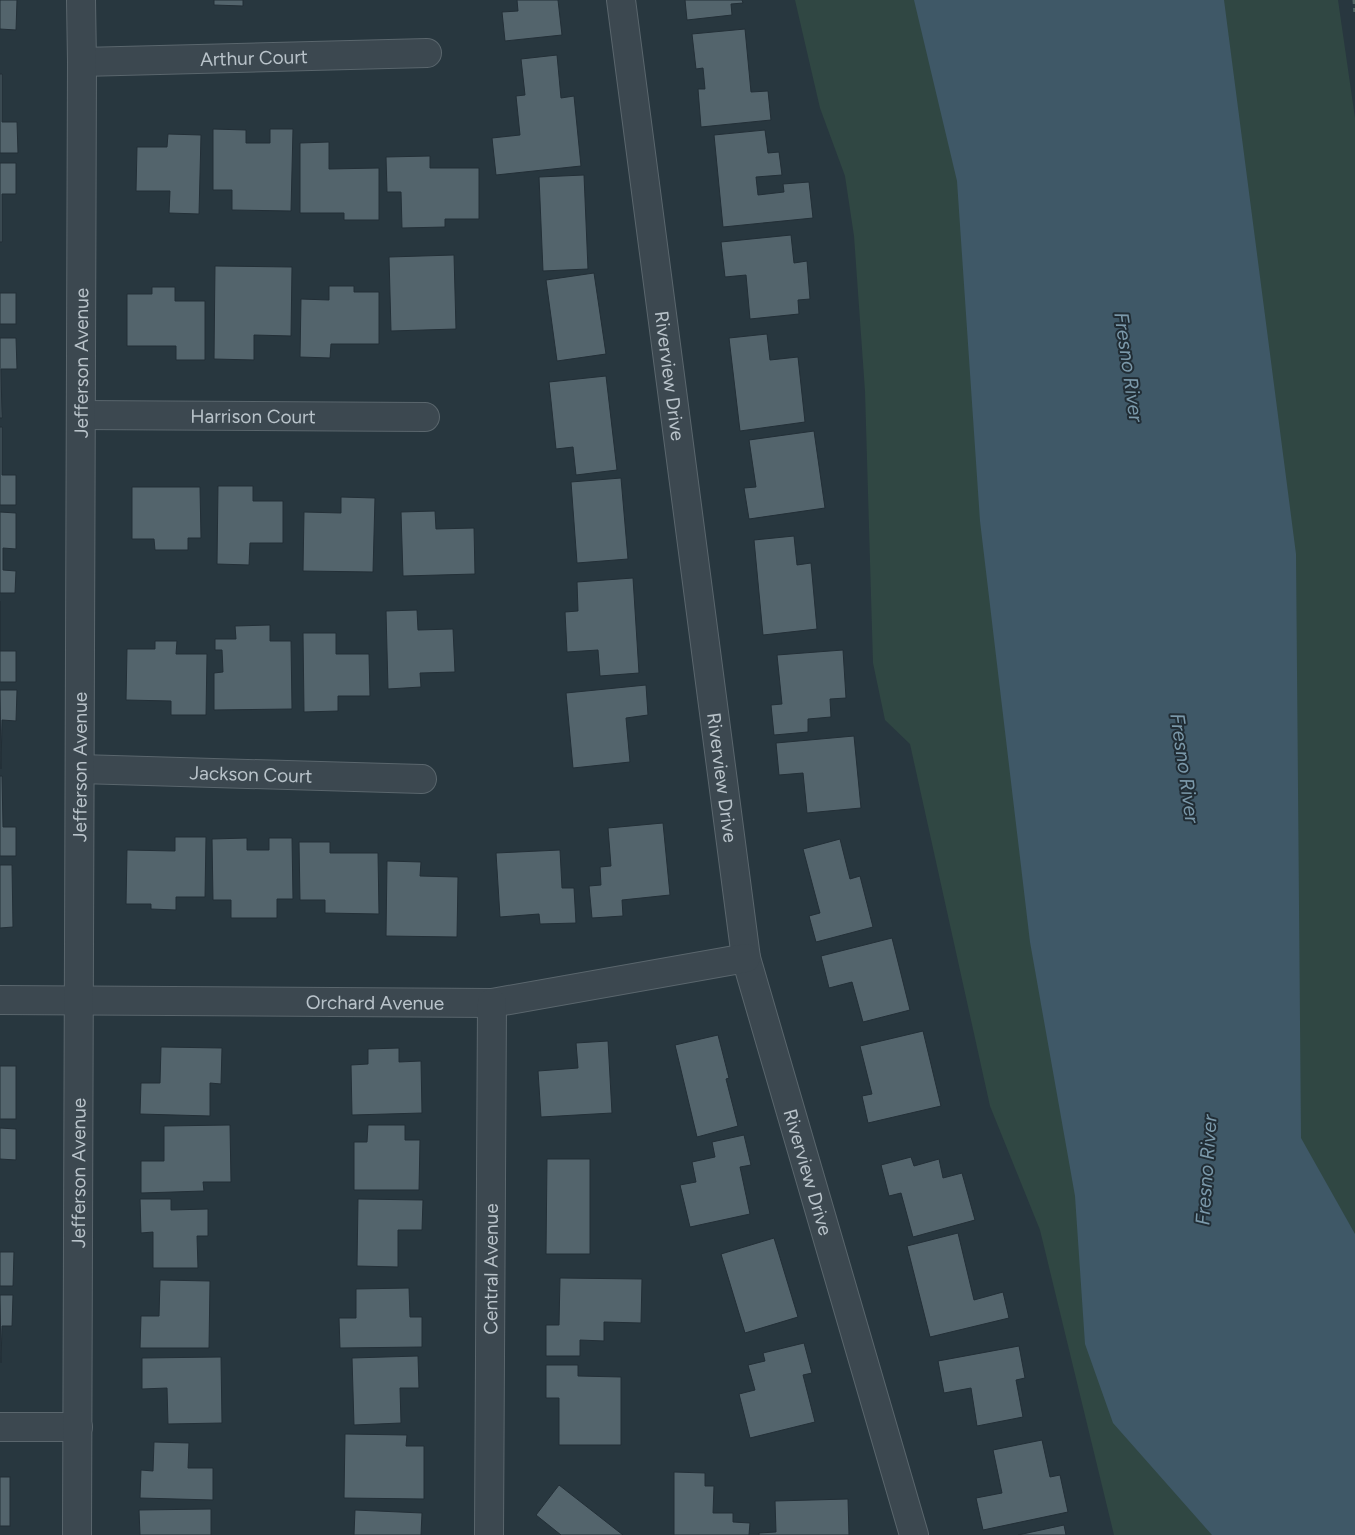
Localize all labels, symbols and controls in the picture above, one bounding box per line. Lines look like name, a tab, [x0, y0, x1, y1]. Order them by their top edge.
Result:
street label: Arthur Court	[200, 45, 308, 70]
street label: Jefferson Avenue	[69, 288, 93, 438]
street label: Riverview Drive	[650, 309, 690, 442]
water label: Fresno River	[1109, 311, 1149, 425]
street label: Harrison Court	[190, 404, 316, 428]
street label: Jefferson Avenue	[68, 692, 91, 842]
street label: Riverview Drive	[703, 711, 742, 844]
water label: Fresno River	[1165, 712, 1205, 826]
street label: Jackson Court	[189, 761, 313, 787]
street label: Orchard Avenue	[306, 990, 444, 1014]
street label: Jefferson Avenue	[66, 1098, 90, 1248]
street label: Riverview Drive	[779, 1106, 838, 1238]
water label: Fresno River	[1190, 1113, 1222, 1226]
street label: Central Avenue	[479, 1203, 502, 1335]

